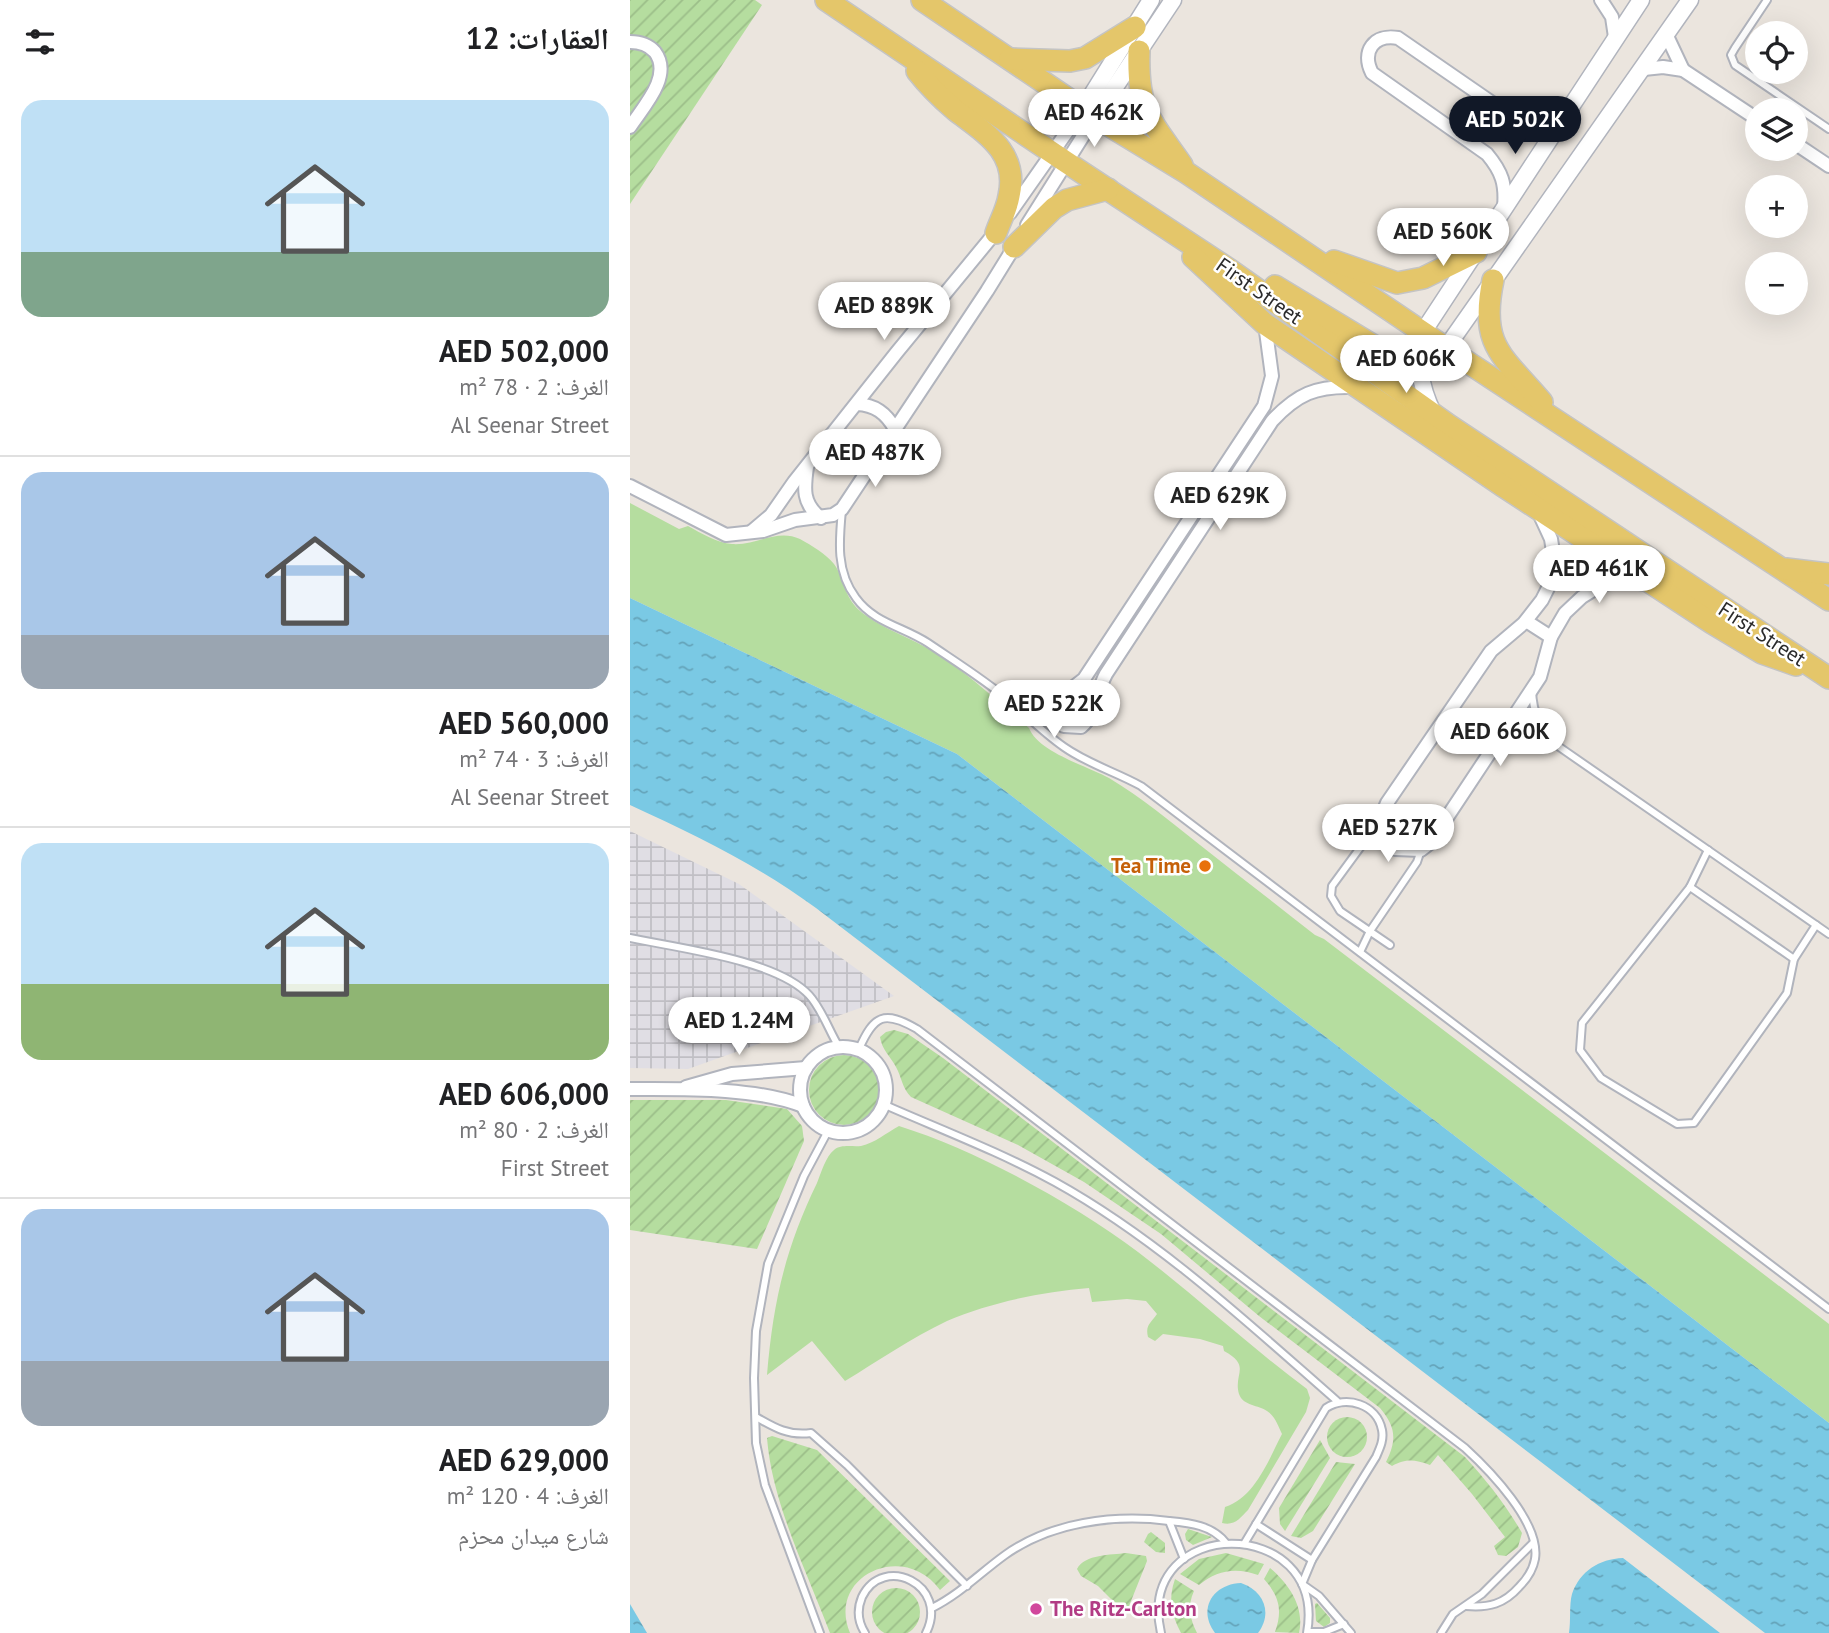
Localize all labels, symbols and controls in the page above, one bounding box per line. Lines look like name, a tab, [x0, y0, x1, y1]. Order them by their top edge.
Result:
text: العقارات: 12	[466, 18, 609, 57]
map controls	[1745, 21, 1808, 315]
button: locate	[1745, 21, 1808, 84]
icon: filters	[21, 23, 59, 61]
pin: AED 462K	[1022, 90, 1166, 149]
pin: AED 502K	[1443, 96, 1587, 156]
text: AED 462K	[1044, 97, 1144, 126]
button: layers	[1745, 98, 1808, 161]
text: AED 502K	[1465, 104, 1565, 133]
icon: home	[252, 146, 378, 272]
button: +	[1745, 175, 1808, 238]
pin: AED 560K	[1371, 208, 1515, 268]
text: AED 560K	[1393, 216, 1493, 245]
street label: First Street	[1211, 251, 1308, 330]
button: −	[1745, 252, 1808, 315]
pin: AED 889K	[812, 282, 956, 342]
text: AED 889K	[834, 290, 934, 319]
text: AED 502,000	[439, 331, 609, 370]
pin: AED 606K	[1334, 336, 1478, 395]
text: AED 606K	[1356, 343, 1456, 372]
text: الغرف: 2 · 78 m²	[459, 372, 609, 401]
text: Al Seenar Street	[451, 410, 609, 439]
pin: AED 487K	[803, 430, 947, 489]
text: AED 487K	[825, 437, 925, 466]
pin: AED 629K	[1148, 472, 1292, 532]
text: AED 629K	[1170, 480, 1270, 509]
icon: home	[252, 518, 378, 644]
pin: AED 461K	[1527, 546, 1671, 605]
text: AED 461K	[1549, 553, 1649, 582]
street label: First Street	[1713, 595, 1811, 672]
pin: AED 522K	[982, 680, 1126, 740]
text: AED 522K	[1004, 688, 1104, 717]
text: AED 560,000	[439, 703, 609, 742]
pin: AED 660K	[1428, 708, 1572, 768]
text: AED 660K	[1450, 716, 1550, 745]
text: الغرف: 3 · 74 m²	[459, 744, 609, 773]
text: Al Seenar Street	[451, 782, 609, 811]
pin: AED 527K	[1316, 804, 1460, 864]
text: AED 527K	[1338, 812, 1438, 841]
place label: Tea Time	[1111, 852, 1191, 879]
marker: Tea Time	[1197, 858, 1213, 874]
icon: home	[252, 889, 378, 1015]
pin: AED 1.24M	[659, 998, 819, 1057]
text: AED 1.24M	[684, 1005, 794, 1034]
text: AED 606,000	[439, 1074, 609, 1113]
text: الغرف: 2 · 80 m²	[459, 1115, 609, 1144]
text: First Street	[501, 1153, 609, 1182]
icon: home	[252, 1254, 378, 1380]
text: AED 629,000	[439, 1440, 609, 1479]
text: الغرف: 4 · 120 m²	[447, 1481, 609, 1510]
text: شارع ميدان محزم	[458, 1521, 609, 1550]
place label: The Ritz-Carlton	[1050, 1595, 1197, 1622]
marker: The Ritz-Carlton	[1028, 1601, 1044, 1617]

